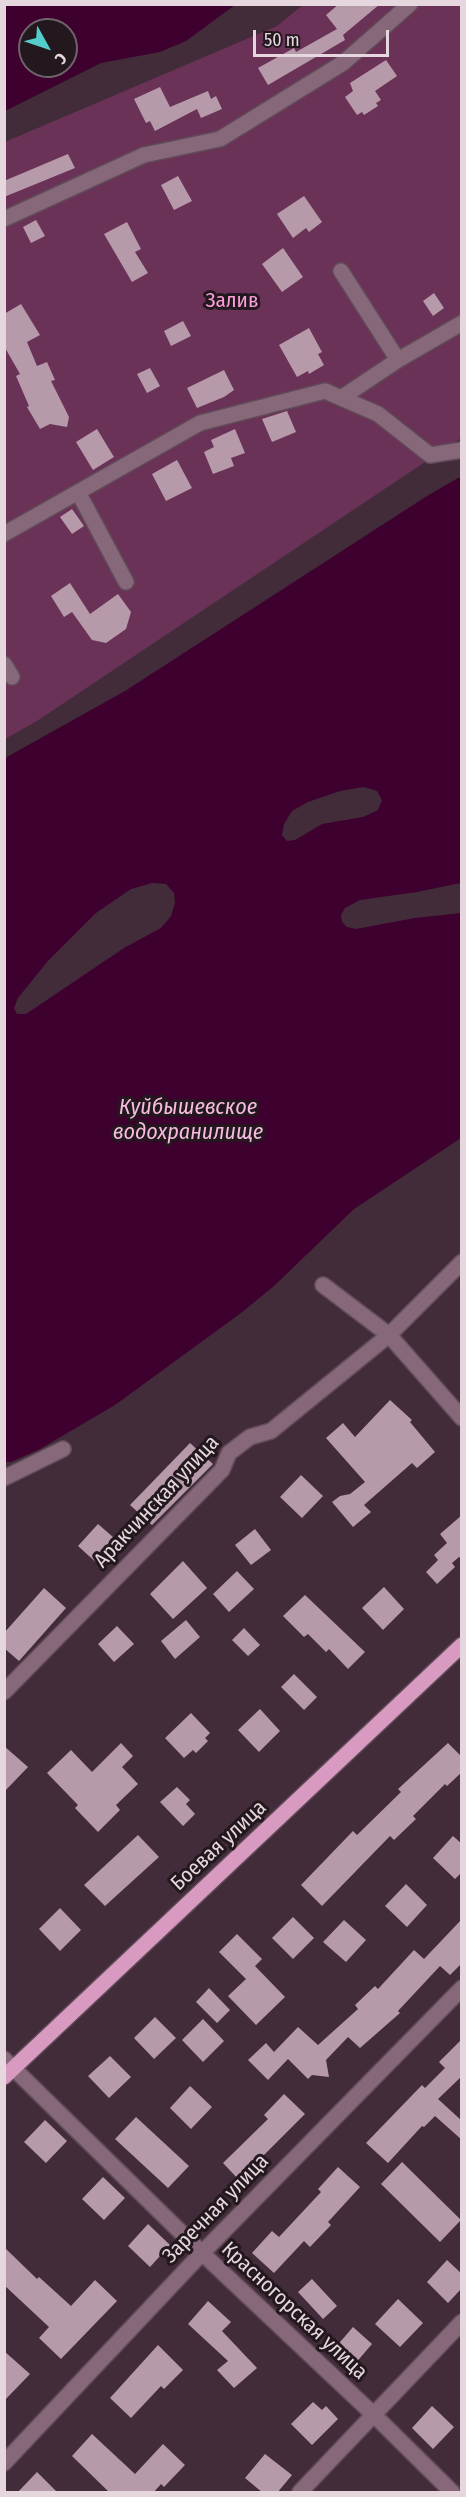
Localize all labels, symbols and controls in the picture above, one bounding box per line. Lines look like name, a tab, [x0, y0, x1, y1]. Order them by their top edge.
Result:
north arrow	[18, 18, 78, 78]
scale bar	[256, 18, 392, 56]
text: 50 m	[264, 29, 300, 51]
text: С	[51, 49, 71, 68]
park label: Залив	[206, 288, 258, 314]
water label: Куйбышевское водохранилище	[113, 1095, 263, 1146]
street label: Аракчинская улица	[89, 1431, 225, 1573]
street label: Боевая улица	[166, 1796, 272, 1896]
street label: Заречная улица	[158, 2149, 274, 2269]
street label: Красногорская улица	[216, 2237, 372, 2385]

